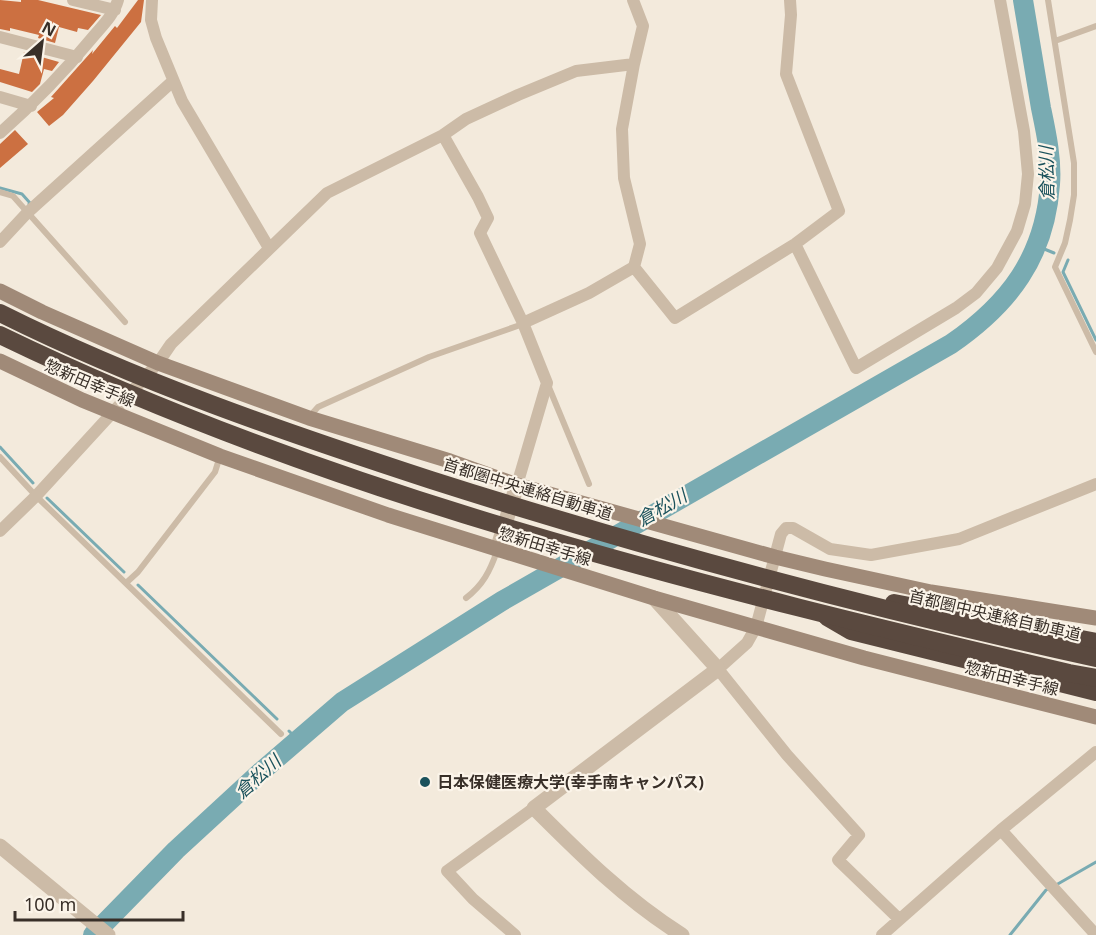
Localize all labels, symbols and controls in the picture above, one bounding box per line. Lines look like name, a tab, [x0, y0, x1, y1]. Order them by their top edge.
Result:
north arrow	[12, 12, 72, 72]
text: N	[38, 16, 60, 42]
water label: 倉松川	[1033, 144, 1058, 200]
street label: 惣新田幸手線	[42, 354, 138, 412]
street label: 首都圏中央連絡自動車道	[441, 453, 615, 525]
water label: 倉松川	[632, 482, 693, 531]
street label: 惣新田幸手線	[496, 521, 594, 571]
street label: 首都圏中央連絡自動車道	[907, 584, 1083, 646]
street label: 惣新田幸手線	[963, 656, 1061, 700]
water label: 倉松川	[229, 748, 287, 803]
place label: 日本保健医療大学(幸手南キャンパス)	[437, 771, 704, 793]
marker: 日本保健医療大学(幸手南キャンパス)	[418, 775, 432, 789]
scale bar	[15, 884, 183, 922]
text: 100 m	[24, 892, 76, 916]

